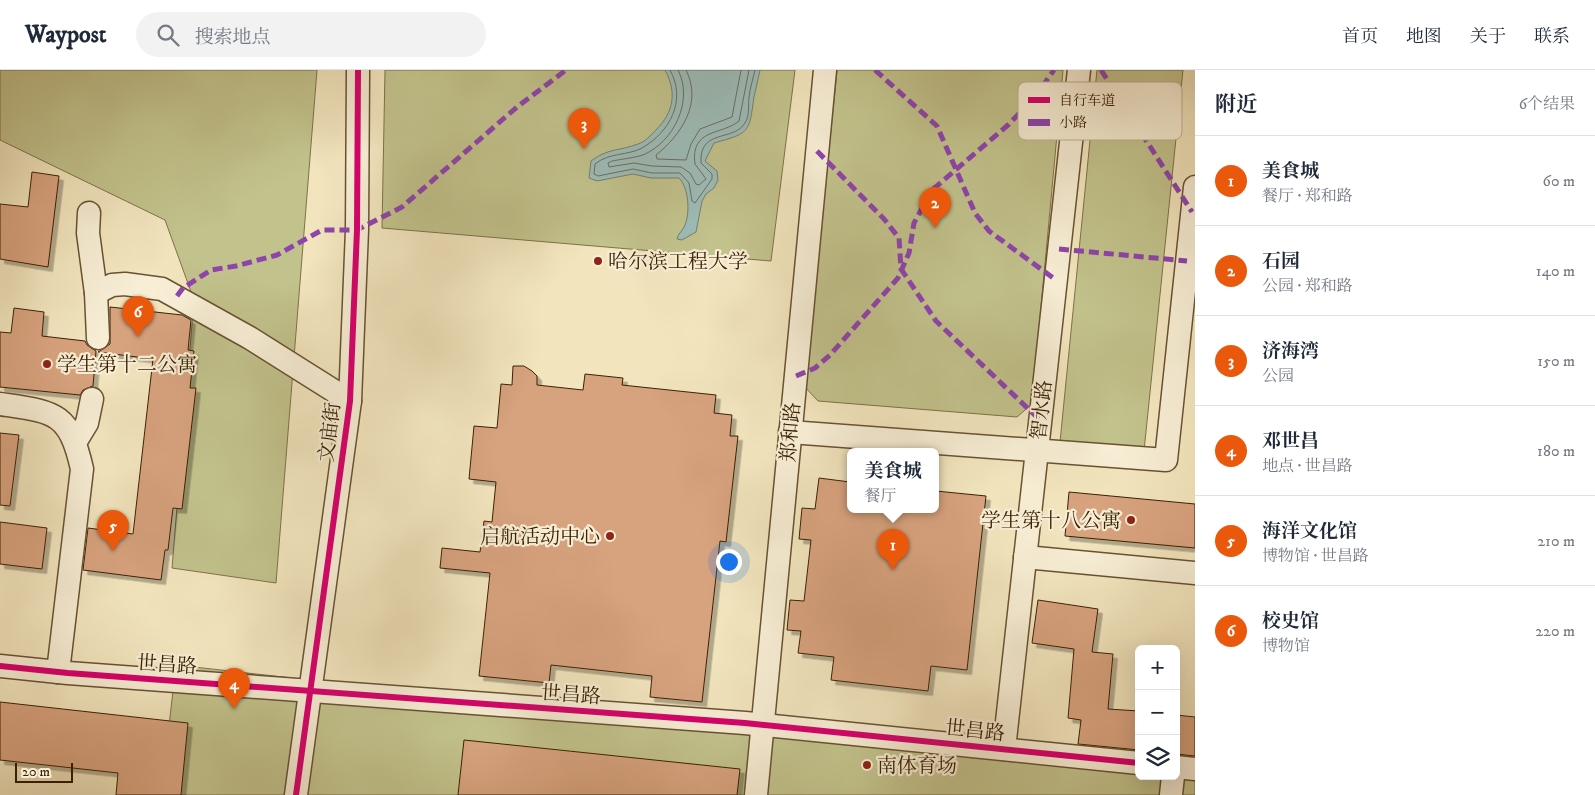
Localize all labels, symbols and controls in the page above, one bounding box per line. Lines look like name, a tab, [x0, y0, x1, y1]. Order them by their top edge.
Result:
search box	[136, 12, 486, 57]
text: Waypost	[25, 20, 106, 50]
icon: search	[154, 21, 182, 49]
text: 搜索地点	[194, 26, 270, 49]
text: 首页	[1342, 26, 1378, 48]
text: 地图	[1406, 26, 1442, 48]
text: 关于	[1470, 26, 1506, 48]
text: 联系	[1534, 26, 1570, 48]
legend	[1018, 82, 1182, 140]
text: 自行车道	[1059, 92, 1115, 110]
text: 附近	[1215, 92, 1257, 118]
text: 6个结果	[1519, 94, 1575, 114]
pin: 3	[568, 108, 600, 149]
text: 小路	[1059, 114, 1087, 132]
text: 美食城	[1262, 160, 1319, 183]
text: 1	[1228, 171, 1234, 191]
text: 60 m	[1543, 171, 1575, 191]
text: 餐厅 · 郑和路	[1262, 186, 1353, 206]
pin: 2	[919, 187, 951, 228]
place label: 哈尔滨工程大学	[608, 250, 748, 275]
text: 石园	[1262, 250, 1300, 273]
marker: 哈尔滨工程大学	[592, 255, 604, 267]
text: 2	[1227, 261, 1235, 281]
text: 140 m	[1536, 261, 1575, 281]
text: 公园 · 郑和路	[1262, 276, 1353, 296]
pin: 6	[122, 296, 154, 337]
text: 济海湾	[1262, 340, 1319, 363]
text: 3	[1228, 351, 1234, 371]
text: 150 m	[1537, 351, 1575, 371]
place label: 学生第十二公寓	[57, 353, 197, 378]
marker: 学生第十二公寓	[41, 358, 53, 370]
text: 公园	[1262, 366, 1294, 386]
street label: 智水路	[1027, 379, 1058, 441]
street label: 文庙街	[314, 401, 347, 463]
street label: 郑和路	[776, 401, 807, 463]
text: 邓世昌	[1262, 430, 1319, 453]
text: 4	[1226, 441, 1236, 461]
text: 180 m	[1537, 441, 1575, 461]
popup	[847, 448, 939, 513]
text: 地点 · 世昌路	[1262, 456, 1353, 476]
text: 美食城	[864, 460, 922, 483]
text: 餐厅	[864, 486, 897, 506]
place label: 学生第十八公寓	[981, 509, 1121, 534]
pin: 5	[97, 510, 129, 551]
marker: 学生第十八公寓	[1125, 514, 1137, 526]
text: 海洋文化馆	[1262, 520, 1357, 543]
place label: 启航活动中心	[480, 525, 600, 550]
pin: 1	[877, 529, 909, 570]
marker: 启航活动中心	[604, 530, 616, 542]
text: 5	[1227, 531, 1235, 551]
text: 210 m	[1537, 531, 1575, 551]
text: 博物馆 · 世昌路	[1262, 546, 1369, 566]
your location	[716, 549, 742, 575]
text: 校史馆	[1262, 610, 1319, 633]
text: 6	[1227, 621, 1235, 641]
text: 220 m	[1535, 621, 1575, 641]
text: 博物馆	[1262, 636, 1310, 656]
map controls	[1135, 645, 1180, 780]
button: +	[1135, 645, 1180, 690]
street label: 世昌路	[136, 651, 198, 680]
pin: 4	[218, 668, 250, 709]
street label: 世昌路	[540, 681, 602, 710]
button: −	[1135, 690, 1180, 735]
street label: 世昌路	[944, 716, 1006, 747]
button: layers	[1135, 735, 1180, 780]
place label: 南体育场	[877, 754, 957, 779]
marker: 南体育场	[861, 759, 873, 771]
scale bar	[15, 760, 72, 783]
text: 20 m	[22, 763, 50, 781]

